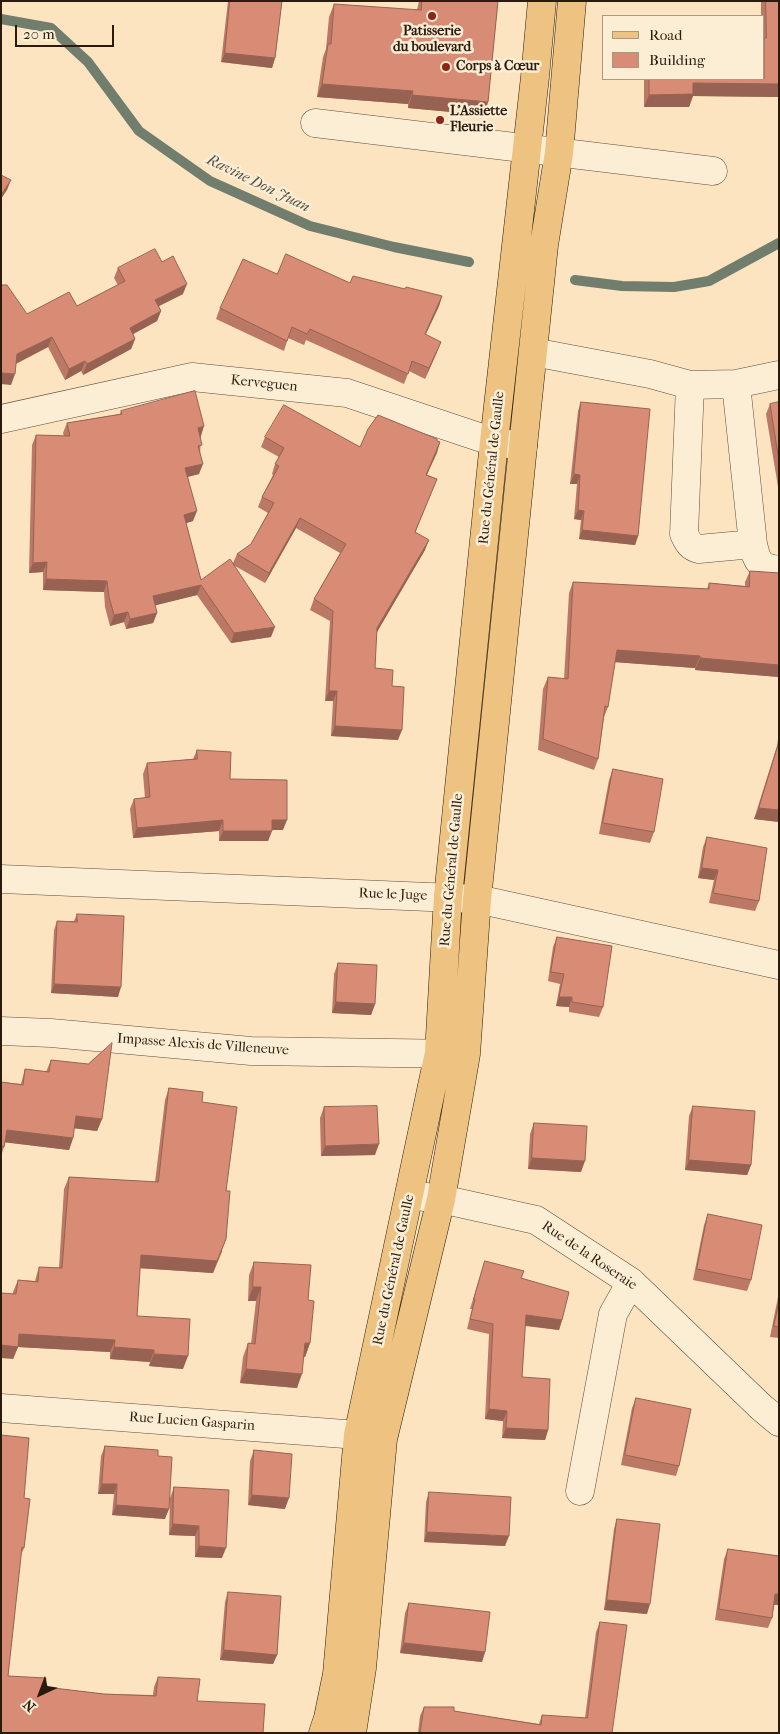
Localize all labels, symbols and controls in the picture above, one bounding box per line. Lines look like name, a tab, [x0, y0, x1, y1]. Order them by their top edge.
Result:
marker: Patisserie du boulevard	[426, 10, 438, 22]
scale bar	[18, 15, 116, 47]
legend	[602, 15, 765, 80]
place label: Patisserie du boulevard	[393, 24, 471, 56]
text: 20 m	[23, 25, 55, 43]
text: Road	[649, 26, 682, 44]
text: Building	[649, 51, 705, 69]
place label: Corps à Cœur	[456, 59, 539, 75]
marker: Corps à Cœur	[440, 61, 452, 73]
place label: L'Assiette Fleurie	[450, 104, 507, 136]
marker: L'Assiette Fleurie	[434, 114, 446, 126]
water label: Ravine Don Juan	[204, 151, 312, 217]
street label: Kerveguen	[230, 372, 298, 396]
street label: Rue du Général de Gaulle	[476, 391, 508, 545]
street label: Rue du Général de Gaulle	[437, 793, 467, 947]
street label: Rue le Juge	[358, 885, 428, 905]
street label: Impasse Alexis de Villeneuve	[116, 1031, 290, 1059]
street label: Rue du Général de Gaulle	[370, 1193, 418, 1347]
street label: Rue de la Roseraie	[538, 1218, 640, 1294]
street label: Rue Lucien Gasparin	[129, 1409, 255, 1435]
north arrow	[15, 1669, 65, 1719]
text: N	[20, 1695, 39, 1715]

